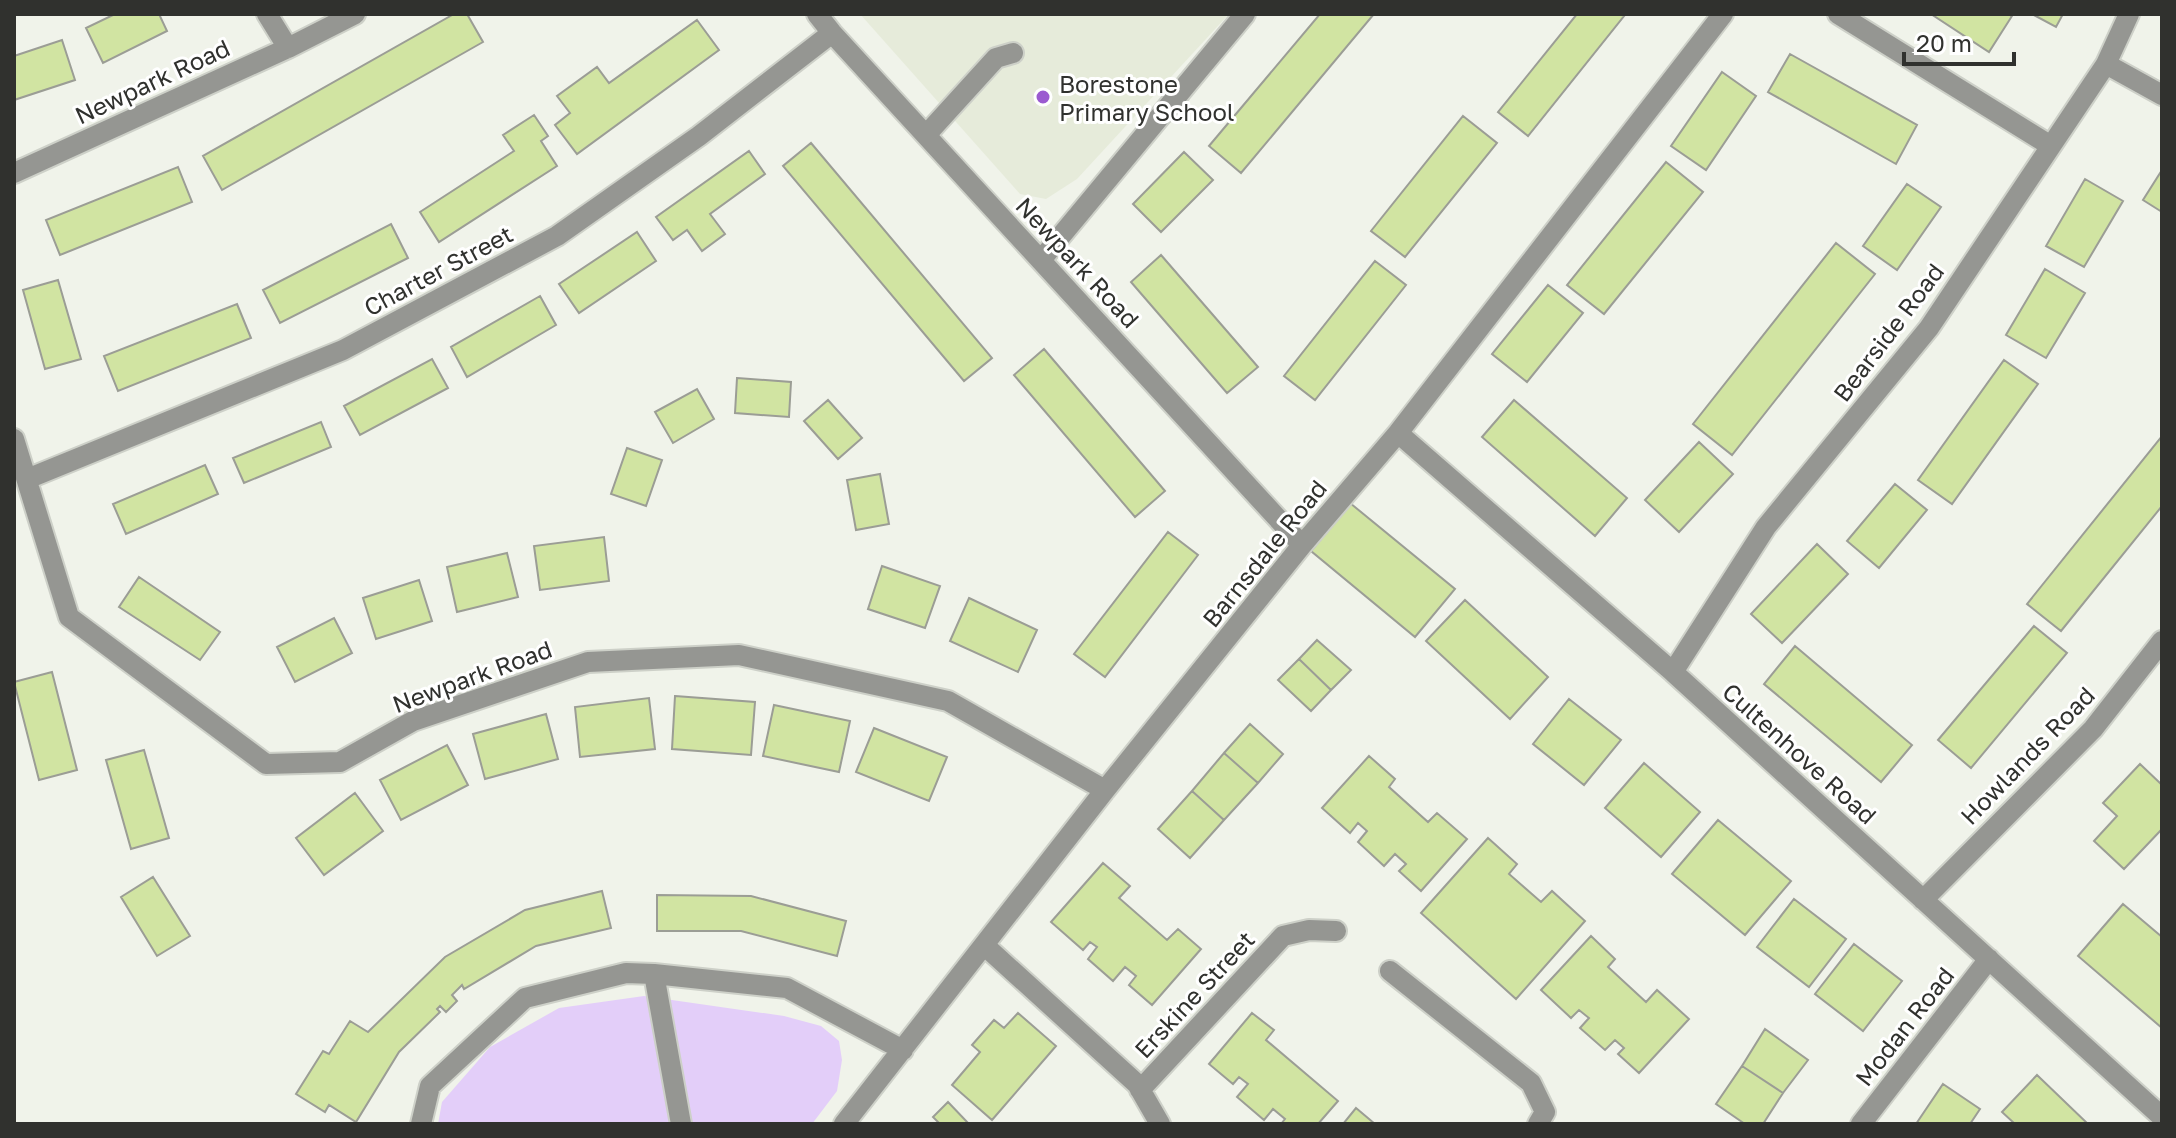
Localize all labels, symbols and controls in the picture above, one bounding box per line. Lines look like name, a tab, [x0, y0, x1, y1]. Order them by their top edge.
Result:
scale bar	[1904, 16, 2014, 66]
text: 20 m	[1916, 28, 1972, 57]
street label: Newpark Road	[70, 32, 234, 130]
place label: Borestone Primary School	[1059, 69, 1235, 126]
marker: Borestone Primary School	[1034, 88, 1052, 106]
street label: Newpark Road	[1010, 191, 1146, 333]
street label: Charter Street	[359, 219, 517, 321]
street label: Bearside Road	[1827, 257, 1949, 407]
street label: Barnsdale Road	[1196, 474, 1332, 632]
street label: Newpark Road	[388, 634, 556, 718]
street label: Cultenhove Road	[1717, 676, 1883, 830]
street label: Howlands Road	[1954, 680, 2100, 830]
street label: Erskine Street	[1128, 925, 1260, 1063]
street label: Modan Road	[1849, 961, 1959, 1091]

